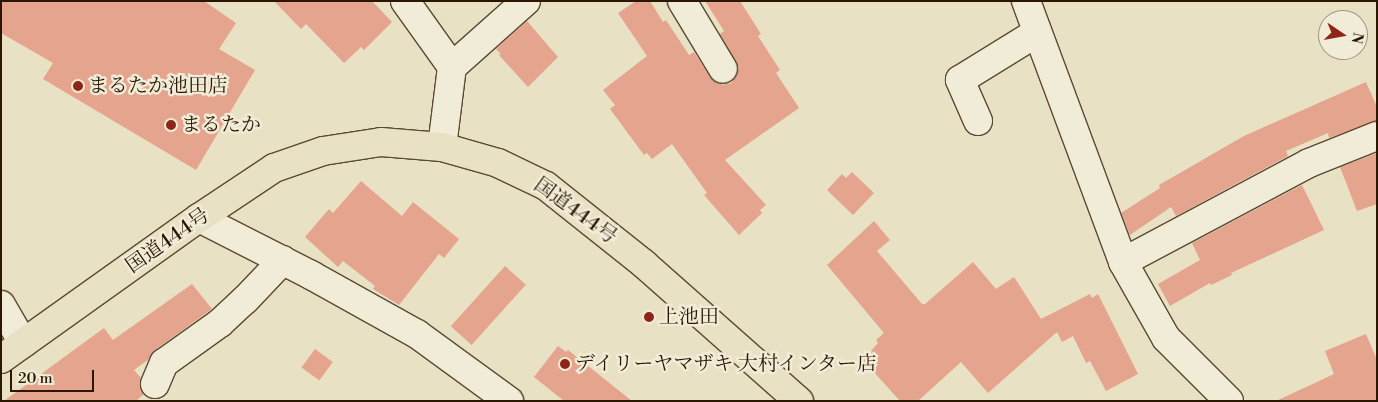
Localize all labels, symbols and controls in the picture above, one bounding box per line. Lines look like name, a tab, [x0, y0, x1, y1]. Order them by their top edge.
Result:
north arrow	[1318, 10, 1368, 60]
text: N	[1347, 31, 1367, 45]
place label: まるたか池田店	[88, 74, 228, 98]
marker: まるたか池田店	[72, 80, 84, 92]
place label: まるたか	[181, 113, 261, 137]
marker: まるたか	[165, 119, 177, 131]
street label: 国道444号	[529, 173, 621, 249]
street label: 国道444号	[122, 203, 214, 279]
place label: 上池田	[659, 305, 719, 329]
marker: 上池田	[643, 311, 655, 323]
place label: デイリーヤマザキ 大村インター店	[575, 352, 879, 376]
marker: デイリーヤマザキ 大村インター店	[559, 358, 571, 370]
scale bar	[12, 360, 96, 392]
text: 20 m	[18, 369, 53, 388]

